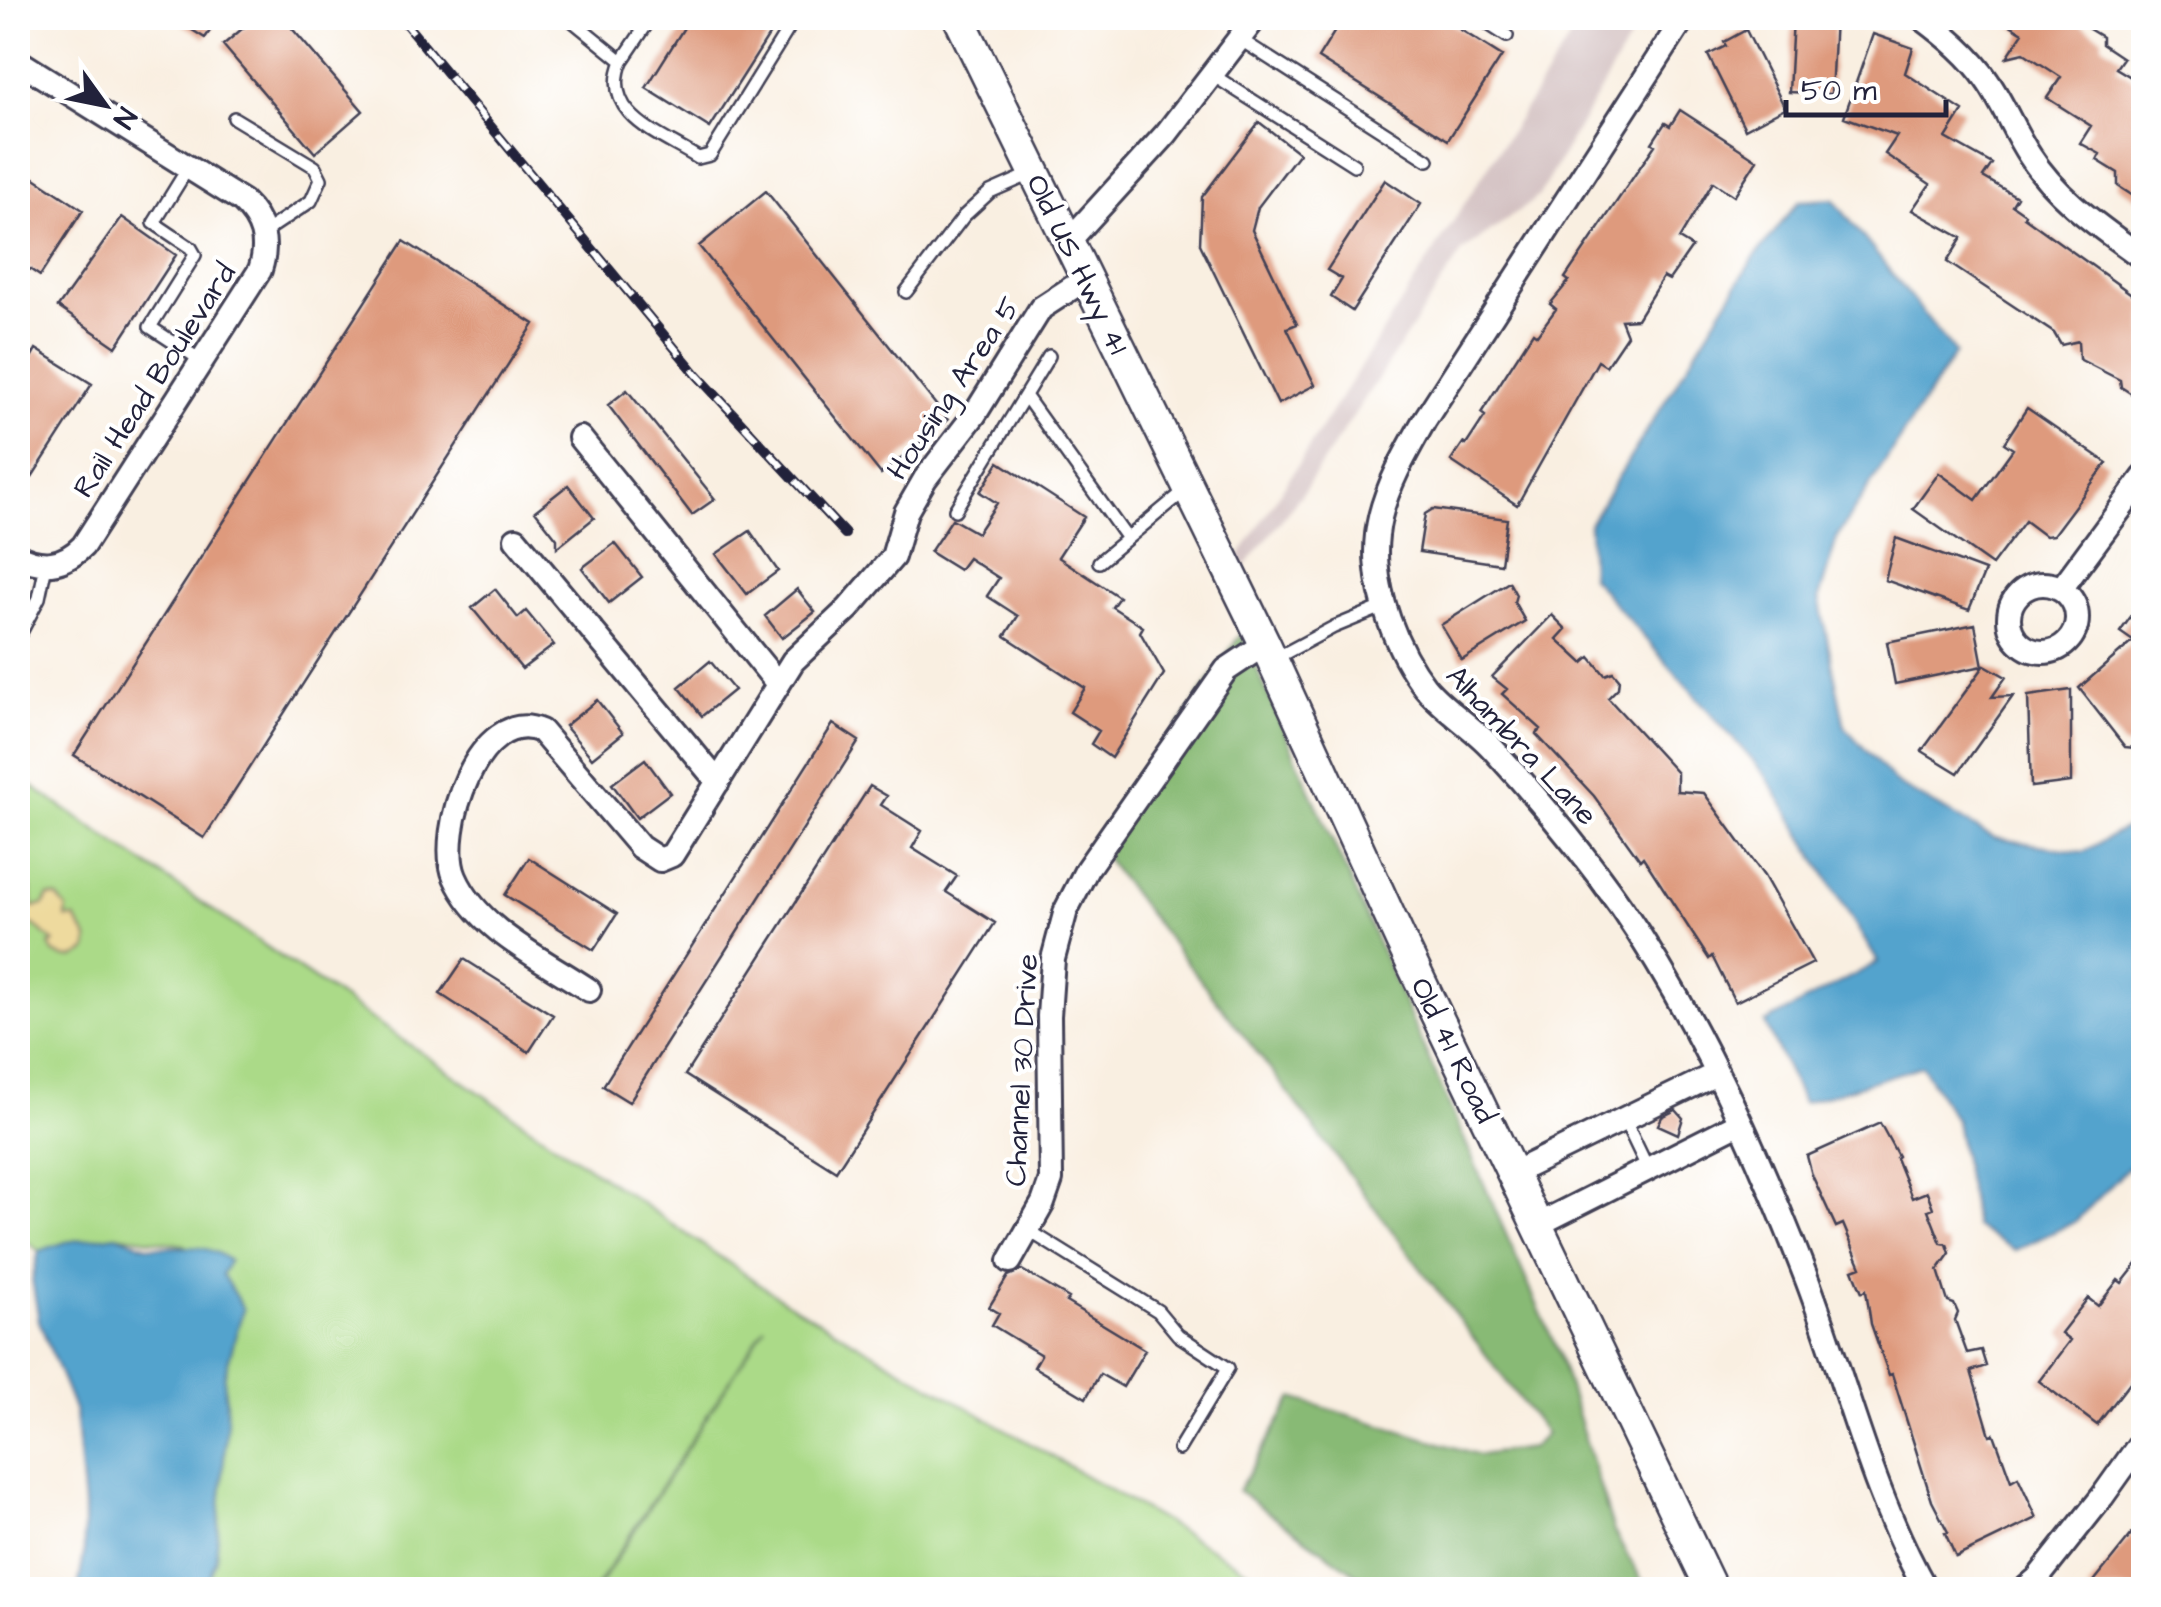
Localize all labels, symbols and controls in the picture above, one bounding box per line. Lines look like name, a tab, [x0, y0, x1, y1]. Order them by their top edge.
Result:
north arrow	[55, 55, 155, 155]
scale bar	[1786, 55, 1946, 117]
text: 50 m	[1801, 70, 1877, 112]
text: N	[103, 100, 146, 136]
street label: Old US Hwy 41	[1014, 167, 1139, 362]
street label: Rail Head Boulevard	[63, 255, 247, 506]
street label: Housing Area 5	[877, 289, 1032, 489]
street label: Alhambra Lane	[1436, 656, 1607, 835]
street label: Channel 30 Drive	[995, 953, 1049, 1187]
street label: Old 41 Road	[1400, 971, 1506, 1130]

